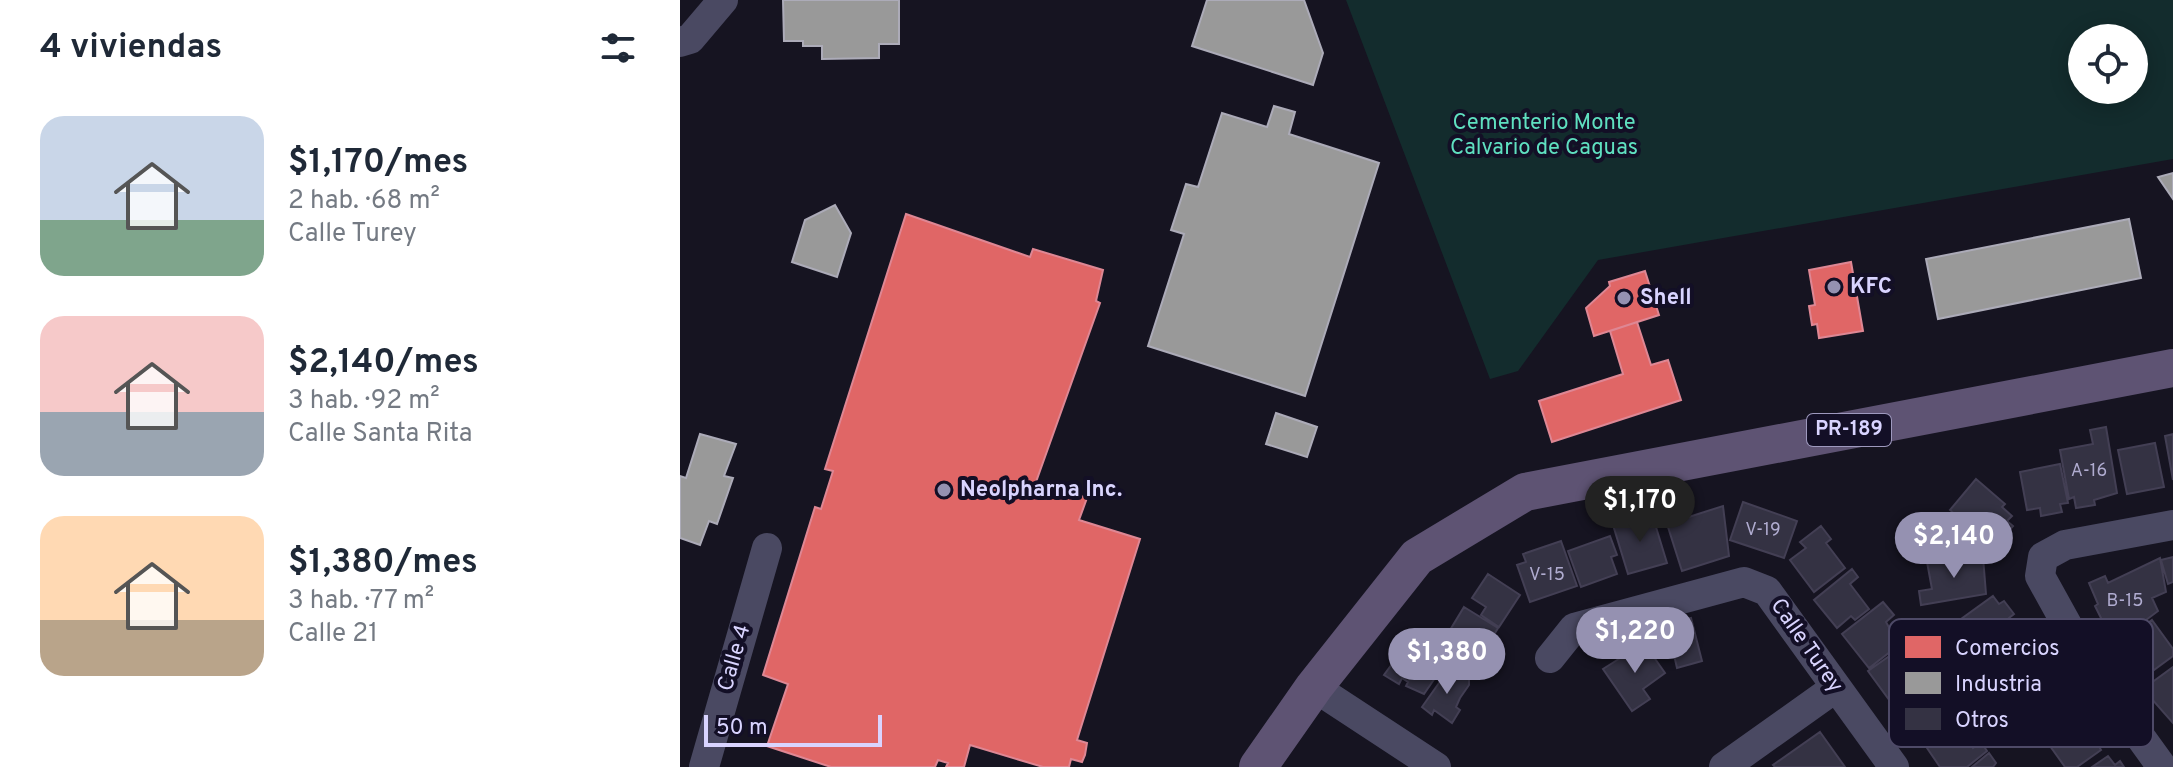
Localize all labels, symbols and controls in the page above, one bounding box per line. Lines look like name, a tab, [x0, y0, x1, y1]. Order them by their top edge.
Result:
map controls	[2068, 24, 2148, 104]
button: locate	[2068, 24, 2148, 104]
icon: filters	[596, 26, 640, 70]
text: 4 viviendas	[40, 27, 222, 70]
park label: Cementerio Monte Calvario de Caguas	[1450, 110, 1638, 162]
text: $1,170/mes	[288, 142, 468, 185]
icon: home	[104, 148, 200, 244]
text: 2 hab. · 68 m²	[288, 185, 440, 218]
text: Calle Turey	[288, 218, 417, 251]
place label: KFC	[1850, 274, 1892, 301]
marker: KFC	[1825, 278, 1843, 296]
place label: Shell	[1640, 285, 1692, 312]
marker: Shell	[1615, 289, 1633, 307]
text: $2,140/mes	[288, 342, 479, 385]
icon: home	[104, 348, 200, 444]
text: 3 hab. · 92 m²	[288, 385, 440, 418]
road number: PR-189	[1807, 414, 1891, 446]
text: Calle Santa Rita	[288, 418, 473, 451]
house number: A-16	[2071, 460, 2107, 483]
pin: $1,170	[1575, 476, 1705, 544]
place label: Neolpharna Inc.	[960, 477, 1122, 504]
marker: Neolpharna Inc.	[935, 481, 953, 499]
text: $1,170	[1603, 485, 1677, 518]
pin: $2,140	[1889, 512, 2019, 580]
house number: V-19	[1745, 519, 1781, 542]
text: $2,140	[1913, 521, 1995, 554]
text: $1,380/mes	[288, 542, 478, 585]
icon: home	[104, 548, 200, 644]
house number: V-15	[1529, 564, 1565, 587]
text: 3 hab. · 77 m²	[288, 585, 434, 618]
house number: B-15	[2107, 590, 2143, 613]
street label: Calle Turey	[1764, 594, 1848, 698]
pin: $1,220	[1570, 607, 1700, 675]
text: $1,220	[1594, 616, 1676, 649]
text: Calle 21	[288, 618, 378, 651]
legend	[1889, 619, 2153, 747]
street label: Calle 4	[713, 622, 757, 694]
pin: $1,380	[1382, 628, 1512, 696]
text: Comercios	[1955, 636, 2060, 663]
text: $1,380	[1406, 637, 1488, 670]
text: Industria	[1955, 672, 2042, 699]
text: Otros	[1955, 708, 2009, 735]
scale bar	[704, 711, 882, 747]
text: 50 m	[716, 715, 768, 742]

